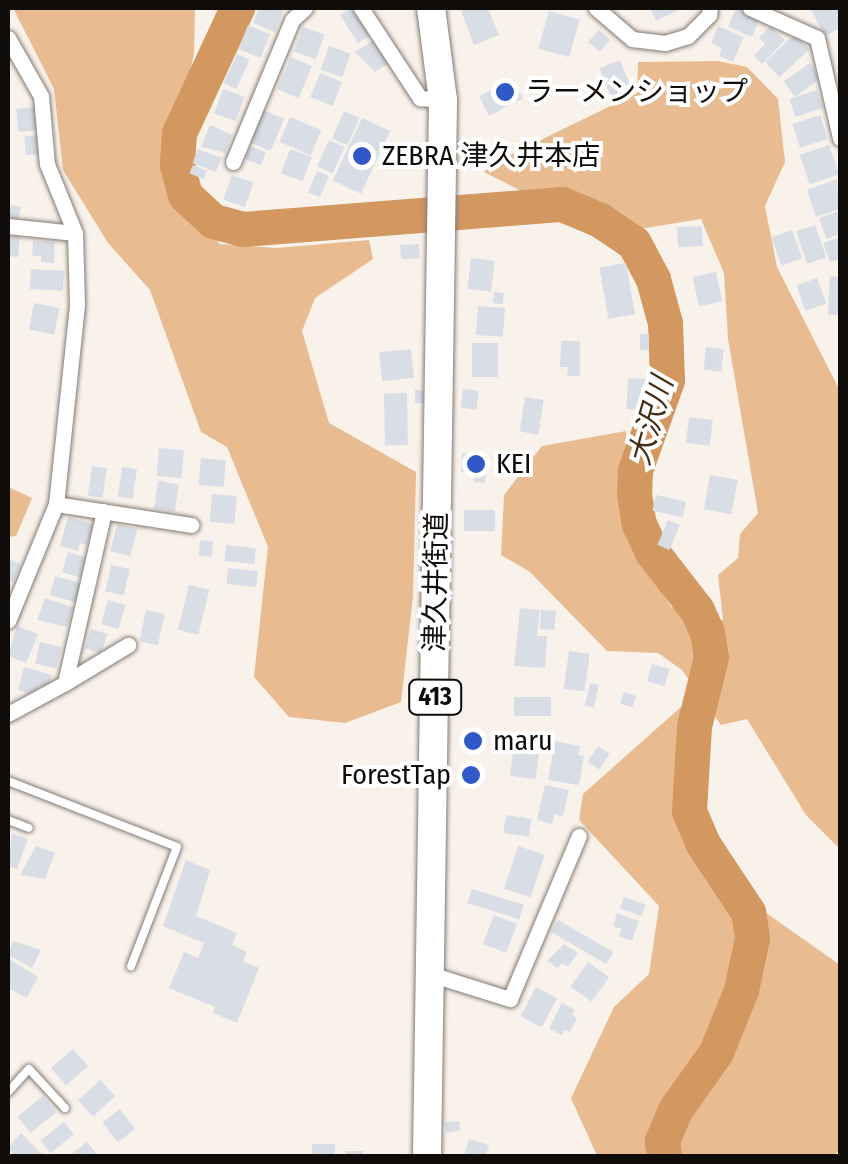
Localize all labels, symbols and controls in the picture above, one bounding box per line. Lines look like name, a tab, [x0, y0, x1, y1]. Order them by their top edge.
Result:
place label: ラーメンショップ	[525, 75, 749, 109]
marker: ラーメンショップ	[494, 81, 516, 103]
place label: ZEBRA 津久井本店	[382, 139, 600, 173]
marker: ZEBRA 津久井本店	[351, 145, 373, 167]
water label: 大沢川	[621, 373, 681, 469]
place label: KEI	[496, 447, 531, 481]
marker: KEI	[465, 453, 487, 475]
street label: 津久井街道	[418, 512, 454, 652]
road number: 413	[408, 677, 462, 717]
place label: maru	[493, 724, 553, 758]
marker: maru	[462, 730, 484, 752]
place label: ForestTap	[341, 758, 451, 792]
marker: ForestTap	[460, 764, 482, 786]

